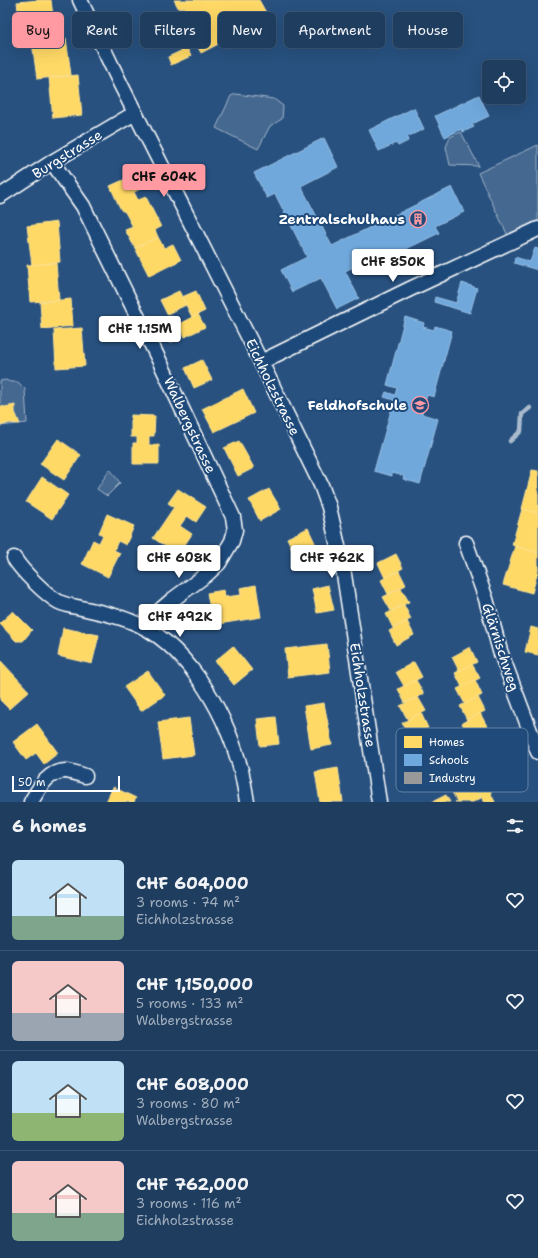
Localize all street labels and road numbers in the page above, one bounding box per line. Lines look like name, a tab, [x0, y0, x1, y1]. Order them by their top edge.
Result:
street label: Burgstrasse	[29, 125, 105, 183]
street label: Eichholzstrasse	[242, 336, 304, 438]
street label: Walbergstrasse	[160, 374, 220, 476]
street label: Glärnischweg	[478, 601, 524, 693]
street label: Eichholzstrasse	[346, 642, 380, 749]

